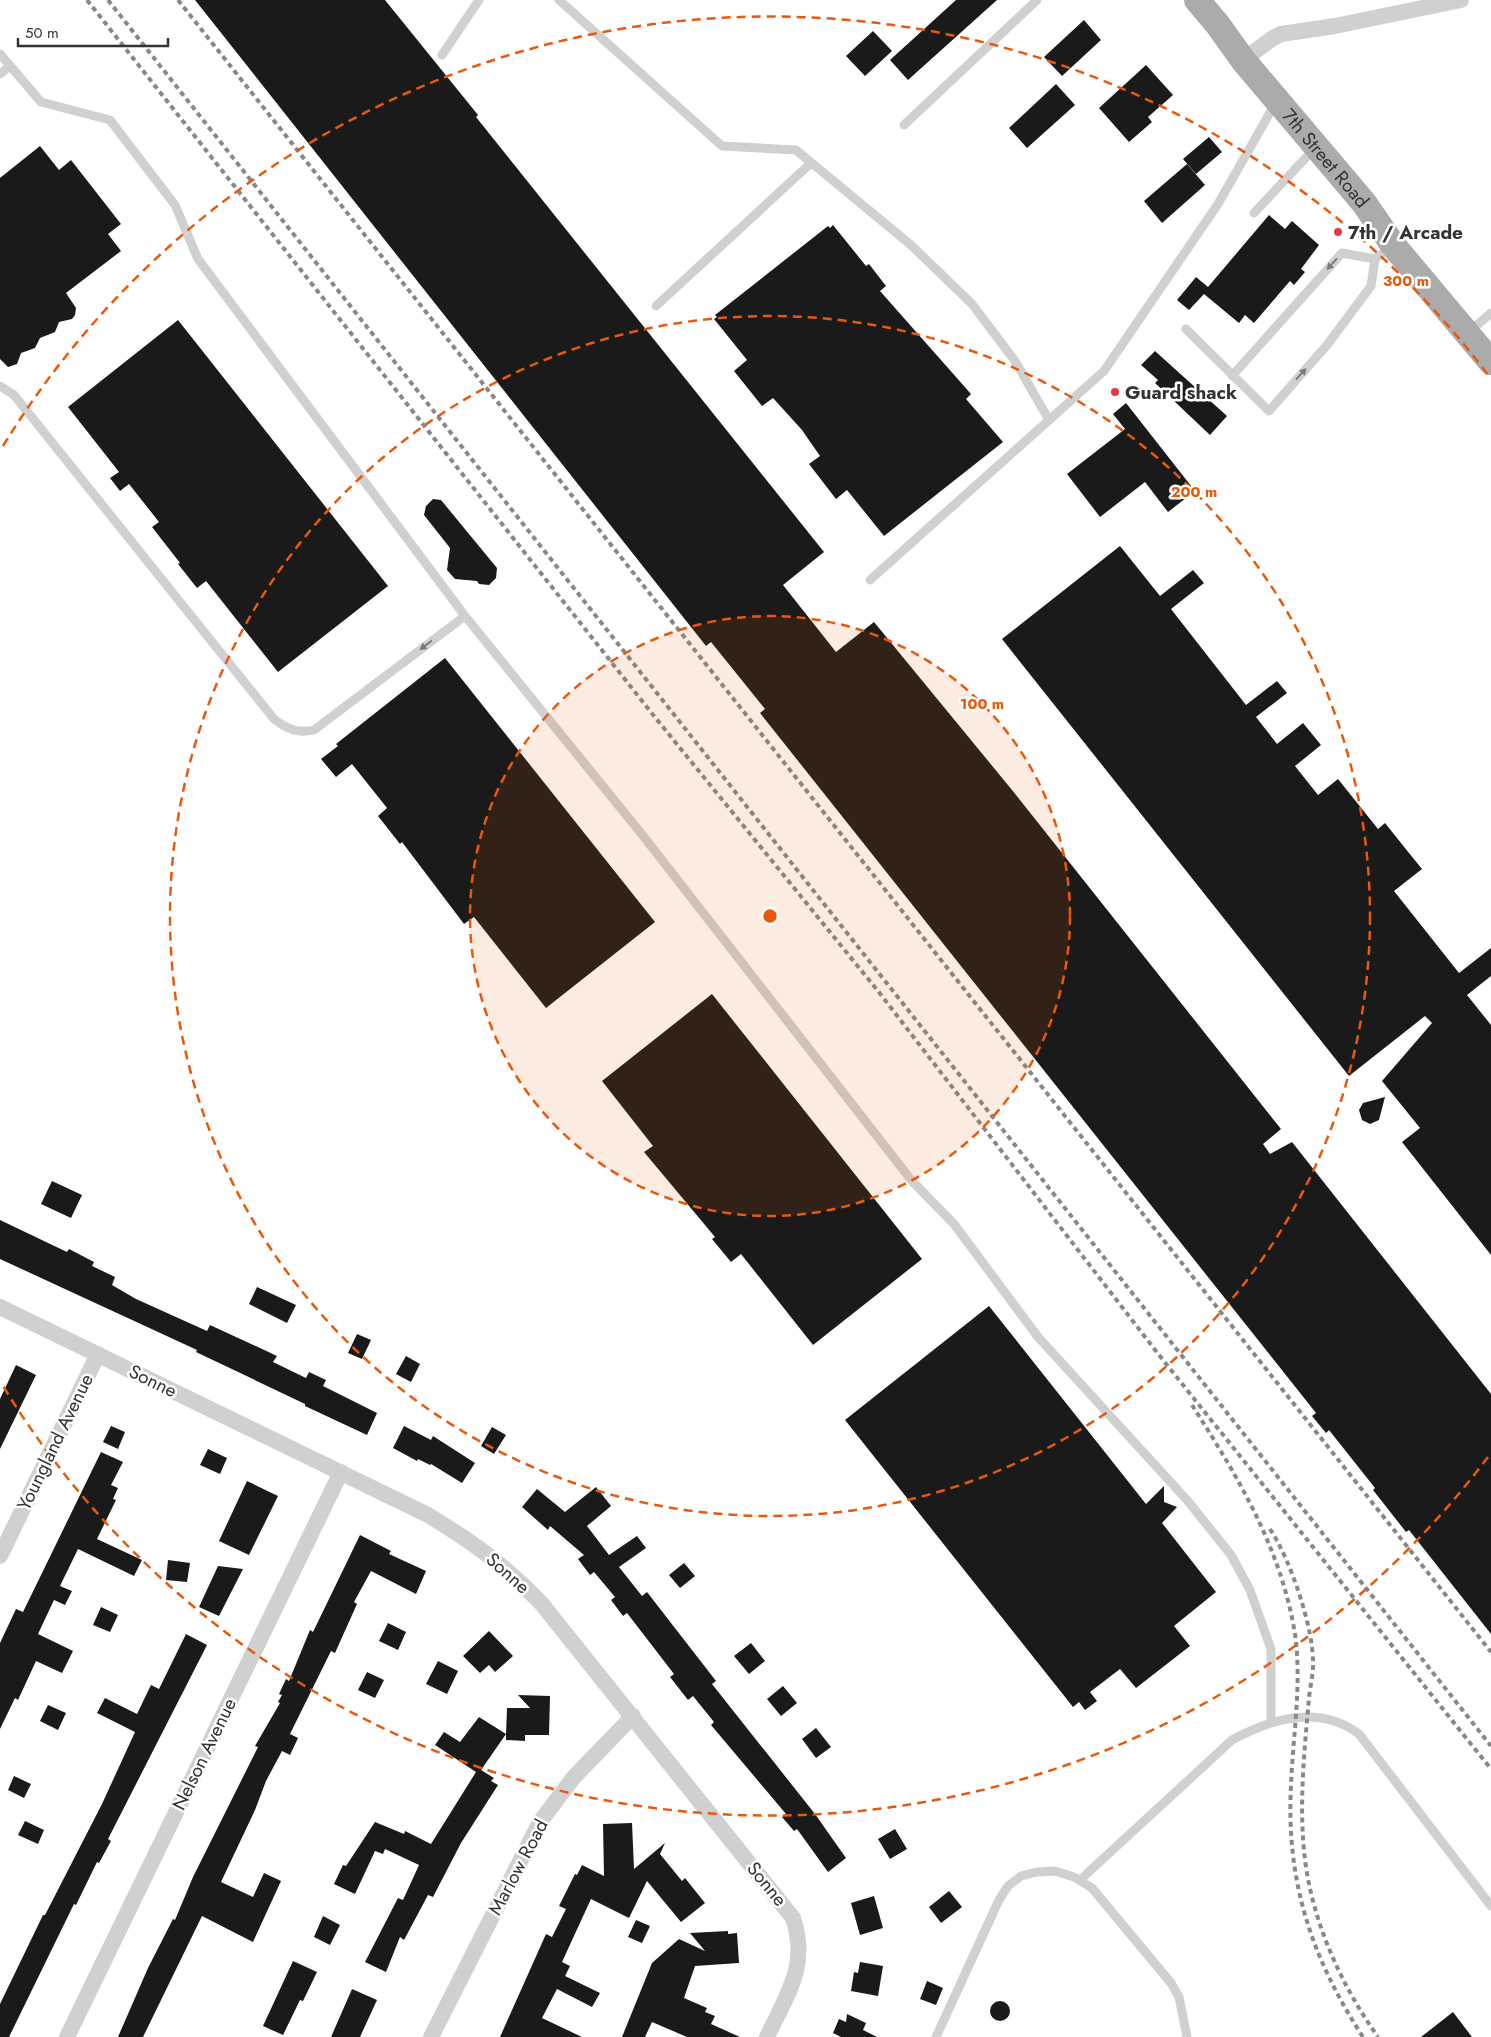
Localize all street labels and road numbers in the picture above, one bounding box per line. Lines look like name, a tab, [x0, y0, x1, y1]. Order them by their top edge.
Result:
street label: 7th Street Road	[1276, 103, 1376, 213]
street label: Sonne	[124, 1358, 182, 1404]
street label: Youngland Avenue	[10, 1369, 100, 1515]
street label: Sonne	[480, 1546, 536, 1600]
street label: Nelson Avenue	[165, 1693, 243, 1815]
street label: Marlow Road	[481, 1814, 555, 1920]
street label: Sonne	[741, 1856, 794, 1912]

